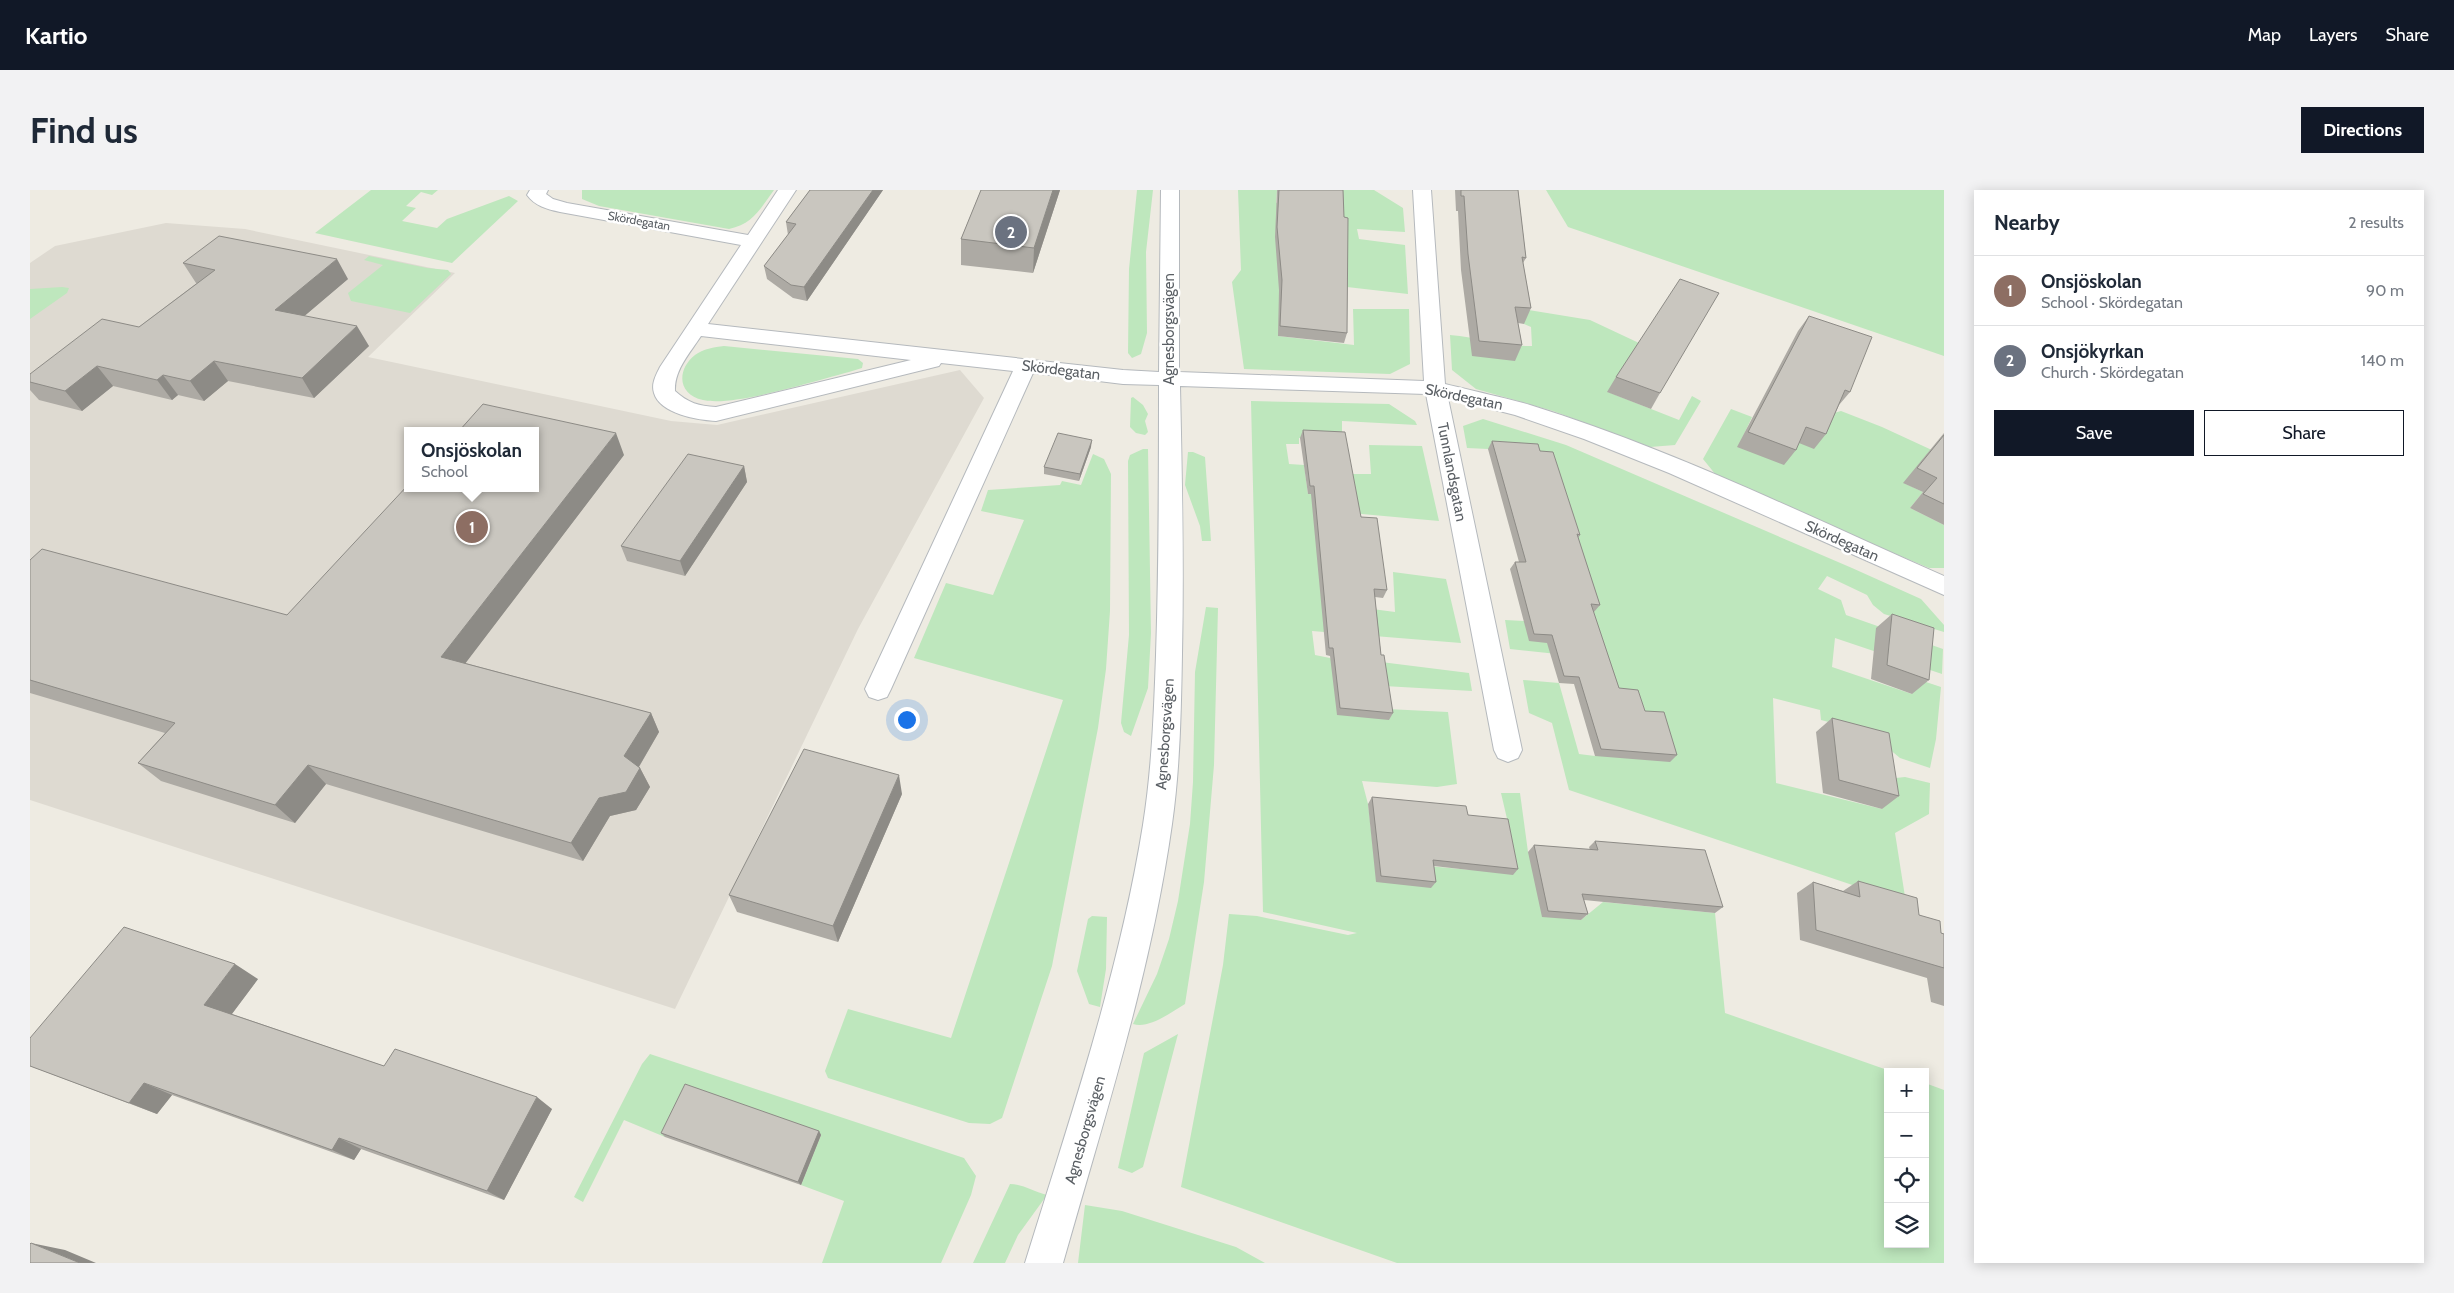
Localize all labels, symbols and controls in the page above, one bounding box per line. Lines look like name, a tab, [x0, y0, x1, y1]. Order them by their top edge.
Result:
text: Kartio	[25, 21, 88, 50]
text: Map	[2248, 24, 2281, 46]
text: Layers	[2309, 24, 2358, 46]
text: Share	[2386, 24, 2429, 46]
button: Directions	[2301, 107, 2424, 153]
text: Find us	[30, 109, 138, 152]
street label: Skördegatan	[607, 208, 672, 233]
text: Nearby	[1994, 210, 2060, 235]
pin: 2	[995, 213, 1027, 251]
text: 2 results	[2348, 213, 2404, 232]
text: Onsjöskolan	[2041, 270, 2142, 293]
street label: Agnesborgsvägen	[1160, 273, 1178, 385]
text: 1	[2007, 281, 2013, 300]
text: 90 m	[2366, 281, 2404, 300]
text: School · Skördegatan	[2041, 293, 2183, 312]
text: Onsjökyrkan	[2041, 340, 2144, 363]
text: 2	[2006, 351, 2014, 370]
text: 140 m	[2361, 351, 2404, 370]
street label: Skördegatan	[1021, 356, 1101, 384]
text: Church · Skördegatan	[2041, 363, 2184, 382]
street label: Skördegatan	[1423, 380, 1505, 414]
button: Save	[1994, 410, 2194, 456]
button: Share	[2204, 410, 2404, 456]
street label: Tunnlandsgatan	[1434, 421, 1470, 523]
popup	[404, 427, 539, 492]
text: Onsjöskolan	[421, 439, 522, 462]
text: School	[421, 462, 468, 481]
pin: 1	[456, 508, 488, 546]
street label: Skördegatan	[1802, 517, 1882, 565]
street label: Agnesborgsvägen	[1152, 678, 1178, 790]
your location	[894, 707, 920, 733]
map controls	[1884, 1068, 1929, 1248]
button: +	[1884, 1068, 1929, 1113]
street label: Agnesborgsvägen	[1061, 1074, 1109, 1186]
button: −	[1884, 1113, 1929, 1158]
button: locate	[1884, 1158, 1929, 1203]
button: layers	[1884, 1203, 1929, 1248]

